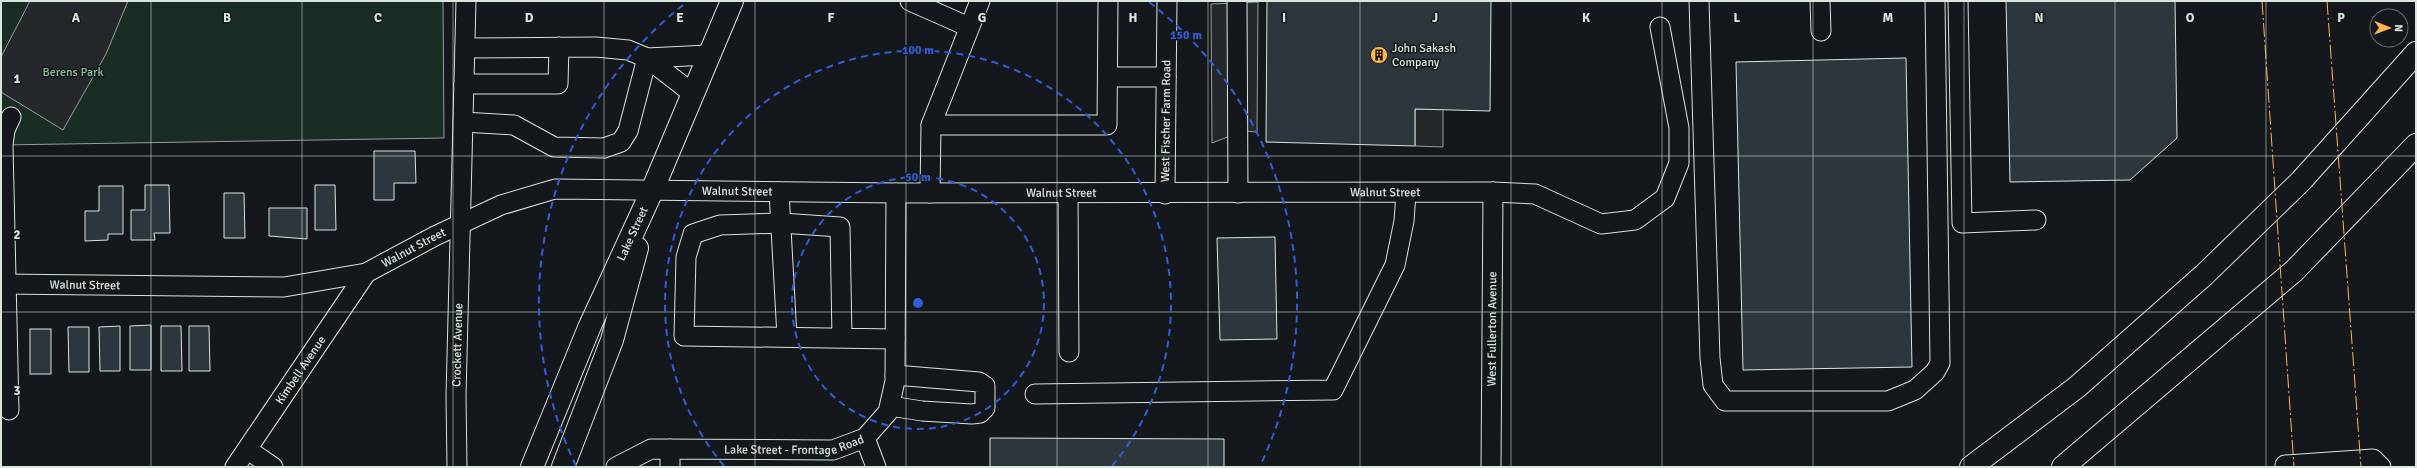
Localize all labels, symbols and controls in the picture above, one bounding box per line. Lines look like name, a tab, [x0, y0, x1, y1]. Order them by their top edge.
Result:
north arrow	[2369, 8, 2409, 48]
text: A	[72, 10, 81, 26]
text: B	[223, 10, 231, 26]
text: C	[374, 10, 382, 26]
text: D	[525, 10, 534, 26]
text: E	[676, 10, 684, 26]
text: F	[828, 10, 835, 26]
text: G	[978, 10, 986, 26]
text: H	[1129, 10, 1137, 26]
text: I	[1282, 10, 1286, 26]
text: J	[1432, 10, 1438, 26]
text: K	[1582, 10, 1590, 26]
text: L	[1734, 10, 1741, 26]
text: M	[1883, 10, 1894, 26]
text: N	[2034, 10, 2044, 26]
text: O	[2186, 10, 2195, 26]
text: P	[2337, 10, 2345, 26]
text: N	[2392, 24, 2405, 32]
text: 150 m	[1170, 28, 1202, 43]
place label: John Sakash Company	[1392, 41, 1456, 70]
text: 100 m	[902, 43, 934, 58]
building icon: John Sakash Company	[1369, 45, 1389, 65]
street label: West Fischer Farm Road	[1158, 60, 1174, 182]
park label: Berens Park	[43, 65, 103, 80]
text: 1	[13, 71, 21, 87]
text: 50 m	[905, 170, 931, 185]
street label: Walnut Street	[702, 184, 773, 200]
street label: Walnut Street	[1350, 185, 1421, 200]
street label: Walnut Street	[1026, 186, 1097, 201]
street label: Lake Street	[614, 204, 652, 263]
street label: Walnut Street	[379, 225, 448, 271]
text: 2	[13, 227, 21, 243]
street label: West Fullerton Avenue	[1485, 271, 1500, 387]
street label: Walnut Street	[50, 278, 120, 293]
centre of rings	[911, 296, 925, 310]
street label: Crockett Avenue	[449, 303, 466, 387]
street label: Kimbell Avenue	[272, 333, 329, 407]
text: 3	[13, 383, 21, 399]
street label: Lake Street - Frontage Road	[724, 432, 866, 458]

